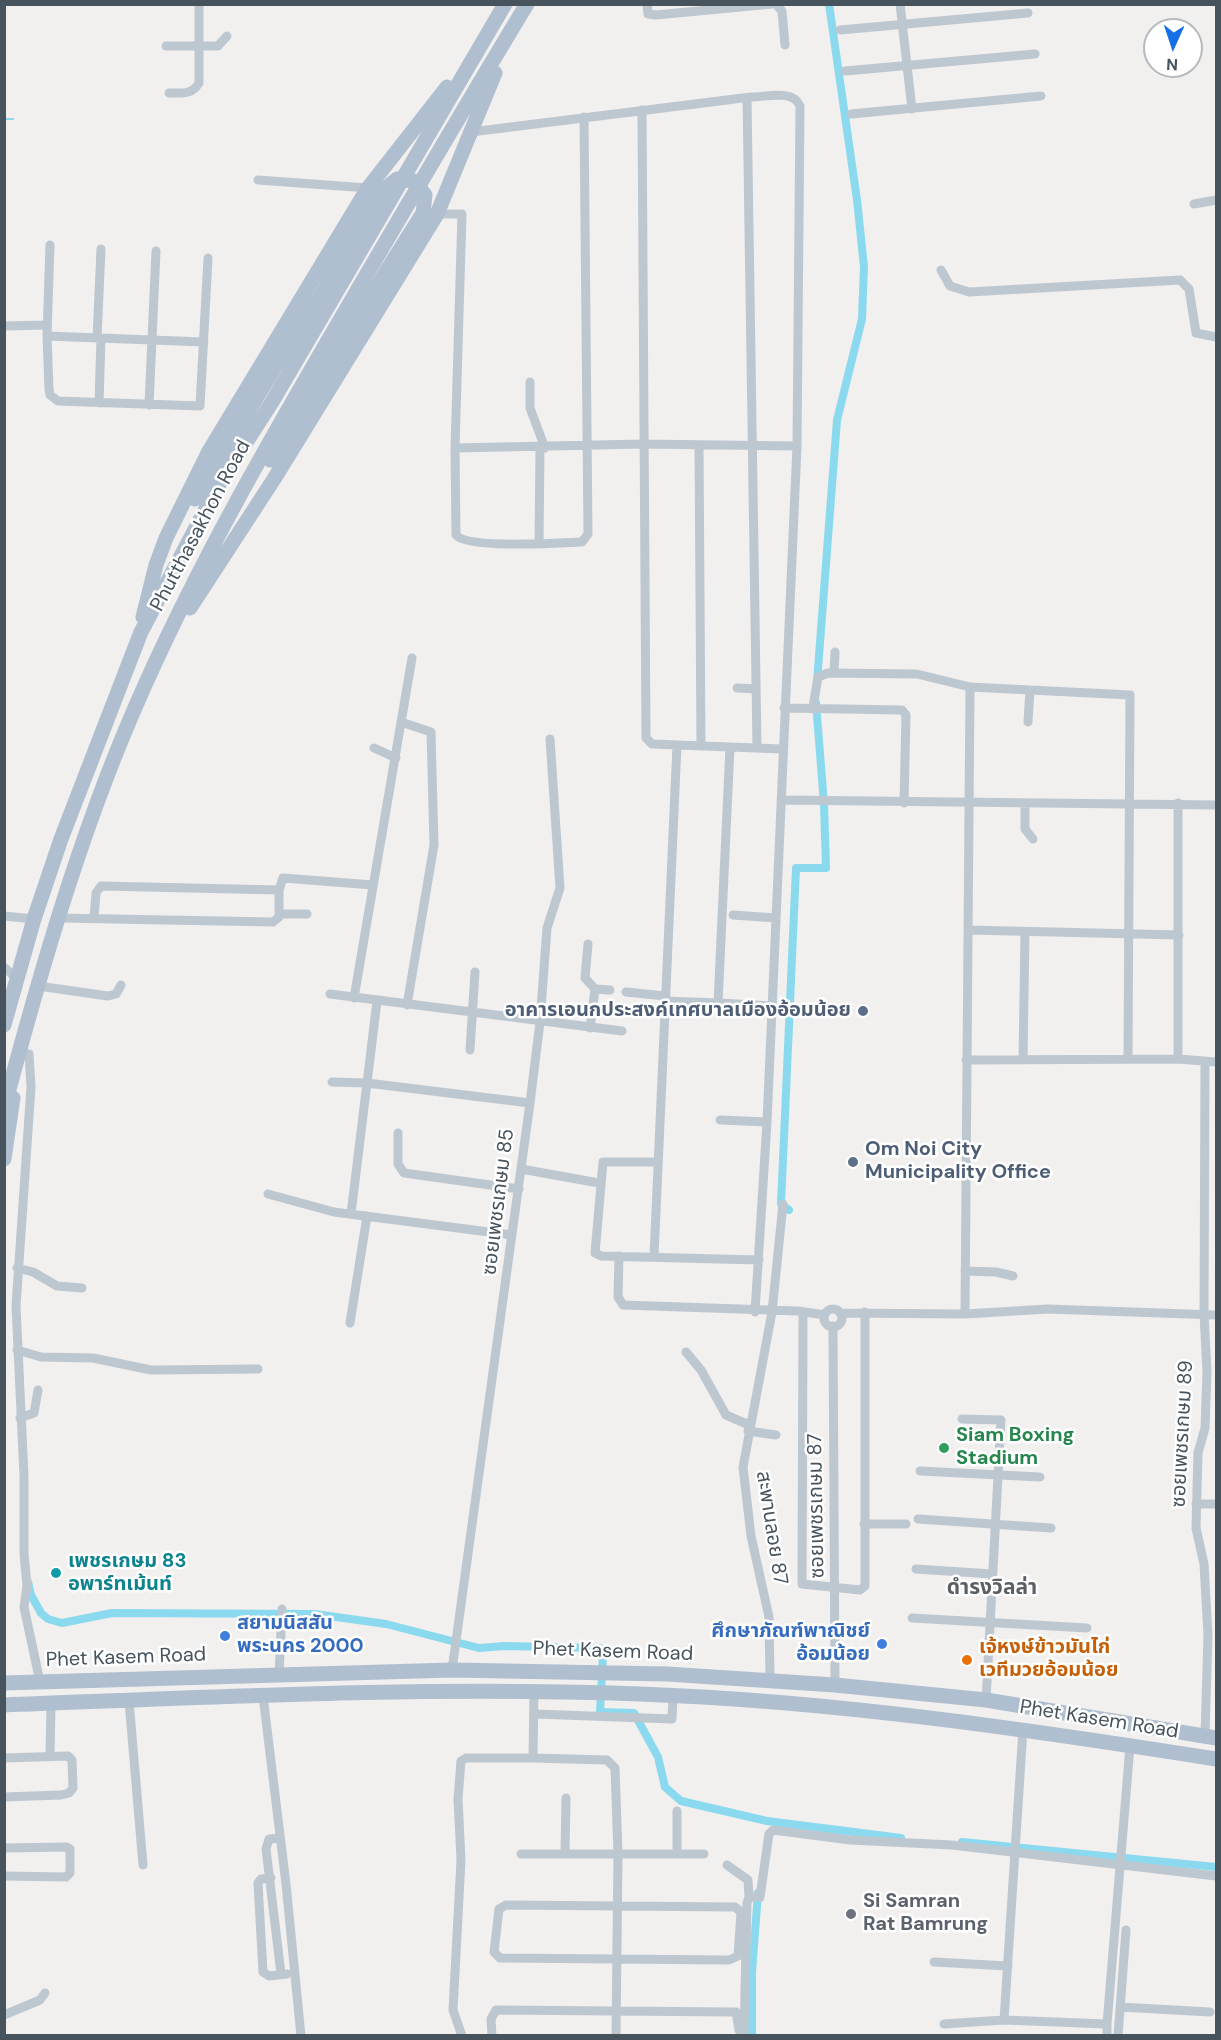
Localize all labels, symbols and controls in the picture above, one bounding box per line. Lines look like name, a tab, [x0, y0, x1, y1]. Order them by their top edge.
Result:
north arrow	[1143, 18, 1203, 78]
text: N	[1166, 54, 1179, 75]
street label: Phutthasakhon Road	[146, 436, 256, 616]
place label: อาคารเอนกประสงค์เทศบาลเมืองอ้อมน้อย	[505, 999, 851, 1023]
marker: อาคารเอนกประสงค์เทศบาลเมืองอ้อมน้อย	[856, 1004, 870, 1018]
street label: ซอยเพชรเกษม 85	[478, 1127, 520, 1277]
place label: Om Noi City Municipality Office	[865, 1138, 1051, 1185]
marker: Om Noi City Municipality Office	[846, 1155, 860, 1169]
street label: ซอยเพชรเกษม 89	[1167, 1360, 1199, 1508]
place label: Siam Boxing Stadium	[956, 1424, 1074, 1471]
street label: ซอยเพชรเกษม 87	[804, 1433, 830, 1579]
marker: Siam Boxing Stadium	[937, 1441, 951, 1455]
street label: สะพานลอย 87	[750, 1469, 792, 1587]
place label: เพชรเกษม 83 อพาร์ทเม้นท์	[68, 1550, 187, 1597]
marker: เพชรเกษม 83 อพาร์ทเม้นท์	[49, 1566, 63, 1580]
district label: ดำรงวิลล่า	[947, 1575, 1037, 1601]
place label: สยามนิสสัน พระนคร 2000	[237, 1612, 364, 1659]
place label: ศึกษาภัณฑ์พาณิชย์ อ้อมน้อย	[711, 1620, 870, 1667]
marker: สยามนิสสัน พระนคร 2000	[218, 1629, 232, 1643]
place label: เจ้หงษ์ข้าวมันไก่ เวทีมวยอ้อมน้อย	[979, 1636, 1118, 1683]
street label: Phet Kasem Road	[532, 1637, 694, 1667]
marker: ศึกษาภัณฑ์พาณิชย์ อ้อมน้อย	[875, 1637, 889, 1651]
street label: Phet Kasem Road	[45, 1643, 207, 1673]
marker: เจ้หงษ์ข้าวมันไก่ เวทีมวยอ้อมน้อย	[960, 1653, 974, 1667]
street label: Phet Kasem Road	[1018, 1696, 1180, 1744]
place label: Si Samran Rat Bamrung	[863, 1890, 988, 1937]
marker: Si Samran Rat Bamrung	[844, 1907, 858, 1921]

